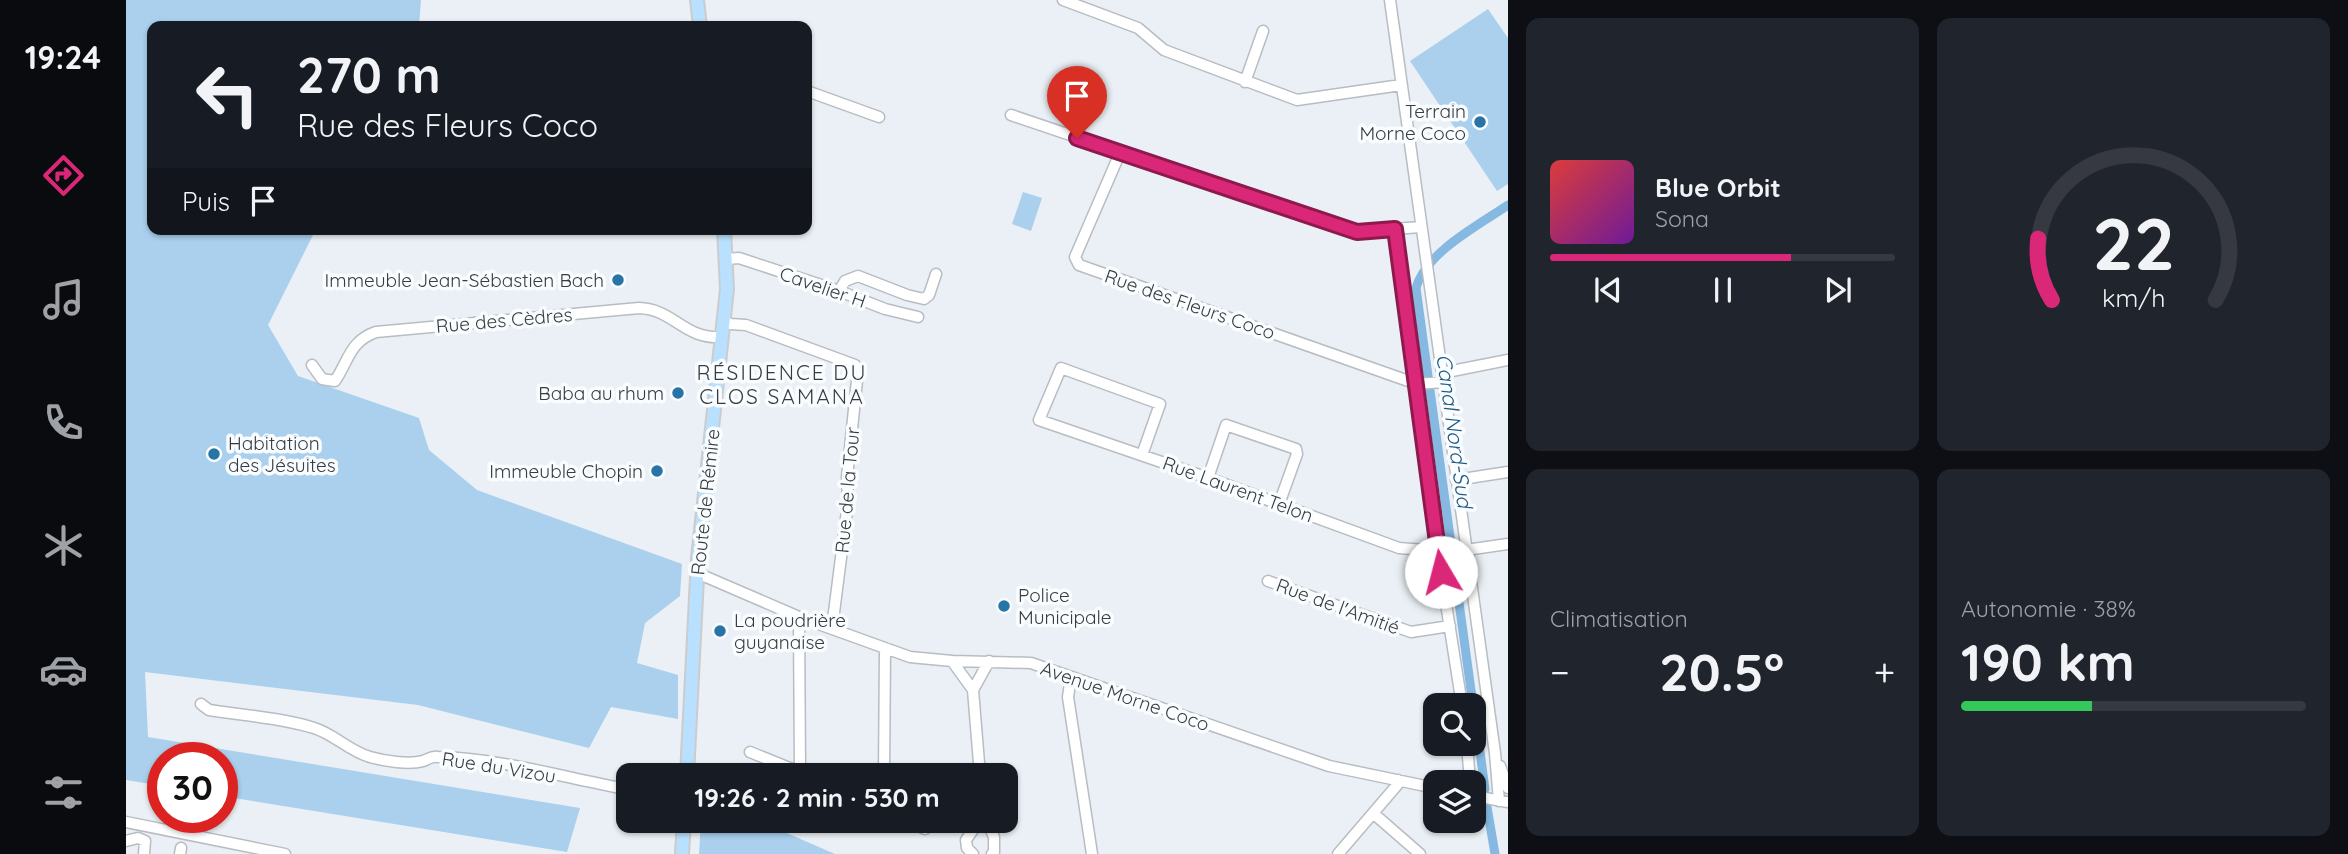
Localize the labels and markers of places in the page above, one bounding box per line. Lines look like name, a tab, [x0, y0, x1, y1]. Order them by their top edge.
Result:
pin	[1047, 66, 1107, 138]
place label: Terrain Morne Coco	[1359, 99, 1466, 145]
marker: Terrain Morne Coco	[1472, 114, 1488, 130]
place label: Immeuble Jean-Sébastien Bach	[325, 268, 604, 292]
marker: Immeuble Jean-Sébastien Bach	[610, 272, 626, 288]
place label: Baba au rhum	[538, 381, 664, 405]
marker: Baba au rhum	[670, 385, 686, 401]
place label: Habitation des Jésuites	[228, 431, 336, 477]
marker: Habitation des Jésuites	[206, 446, 222, 462]
place label: Immeuble Chopin	[489, 459, 643, 483]
marker: Immeuble Chopin	[649, 463, 665, 479]
place label: Police Municipale	[1018, 583, 1111, 629]
marker: Police Municipale	[996, 598, 1012, 614]
place label: La poudrière guyanaise	[734, 608, 846, 654]
marker: La poudrière guyanaise	[712, 623, 728, 639]

